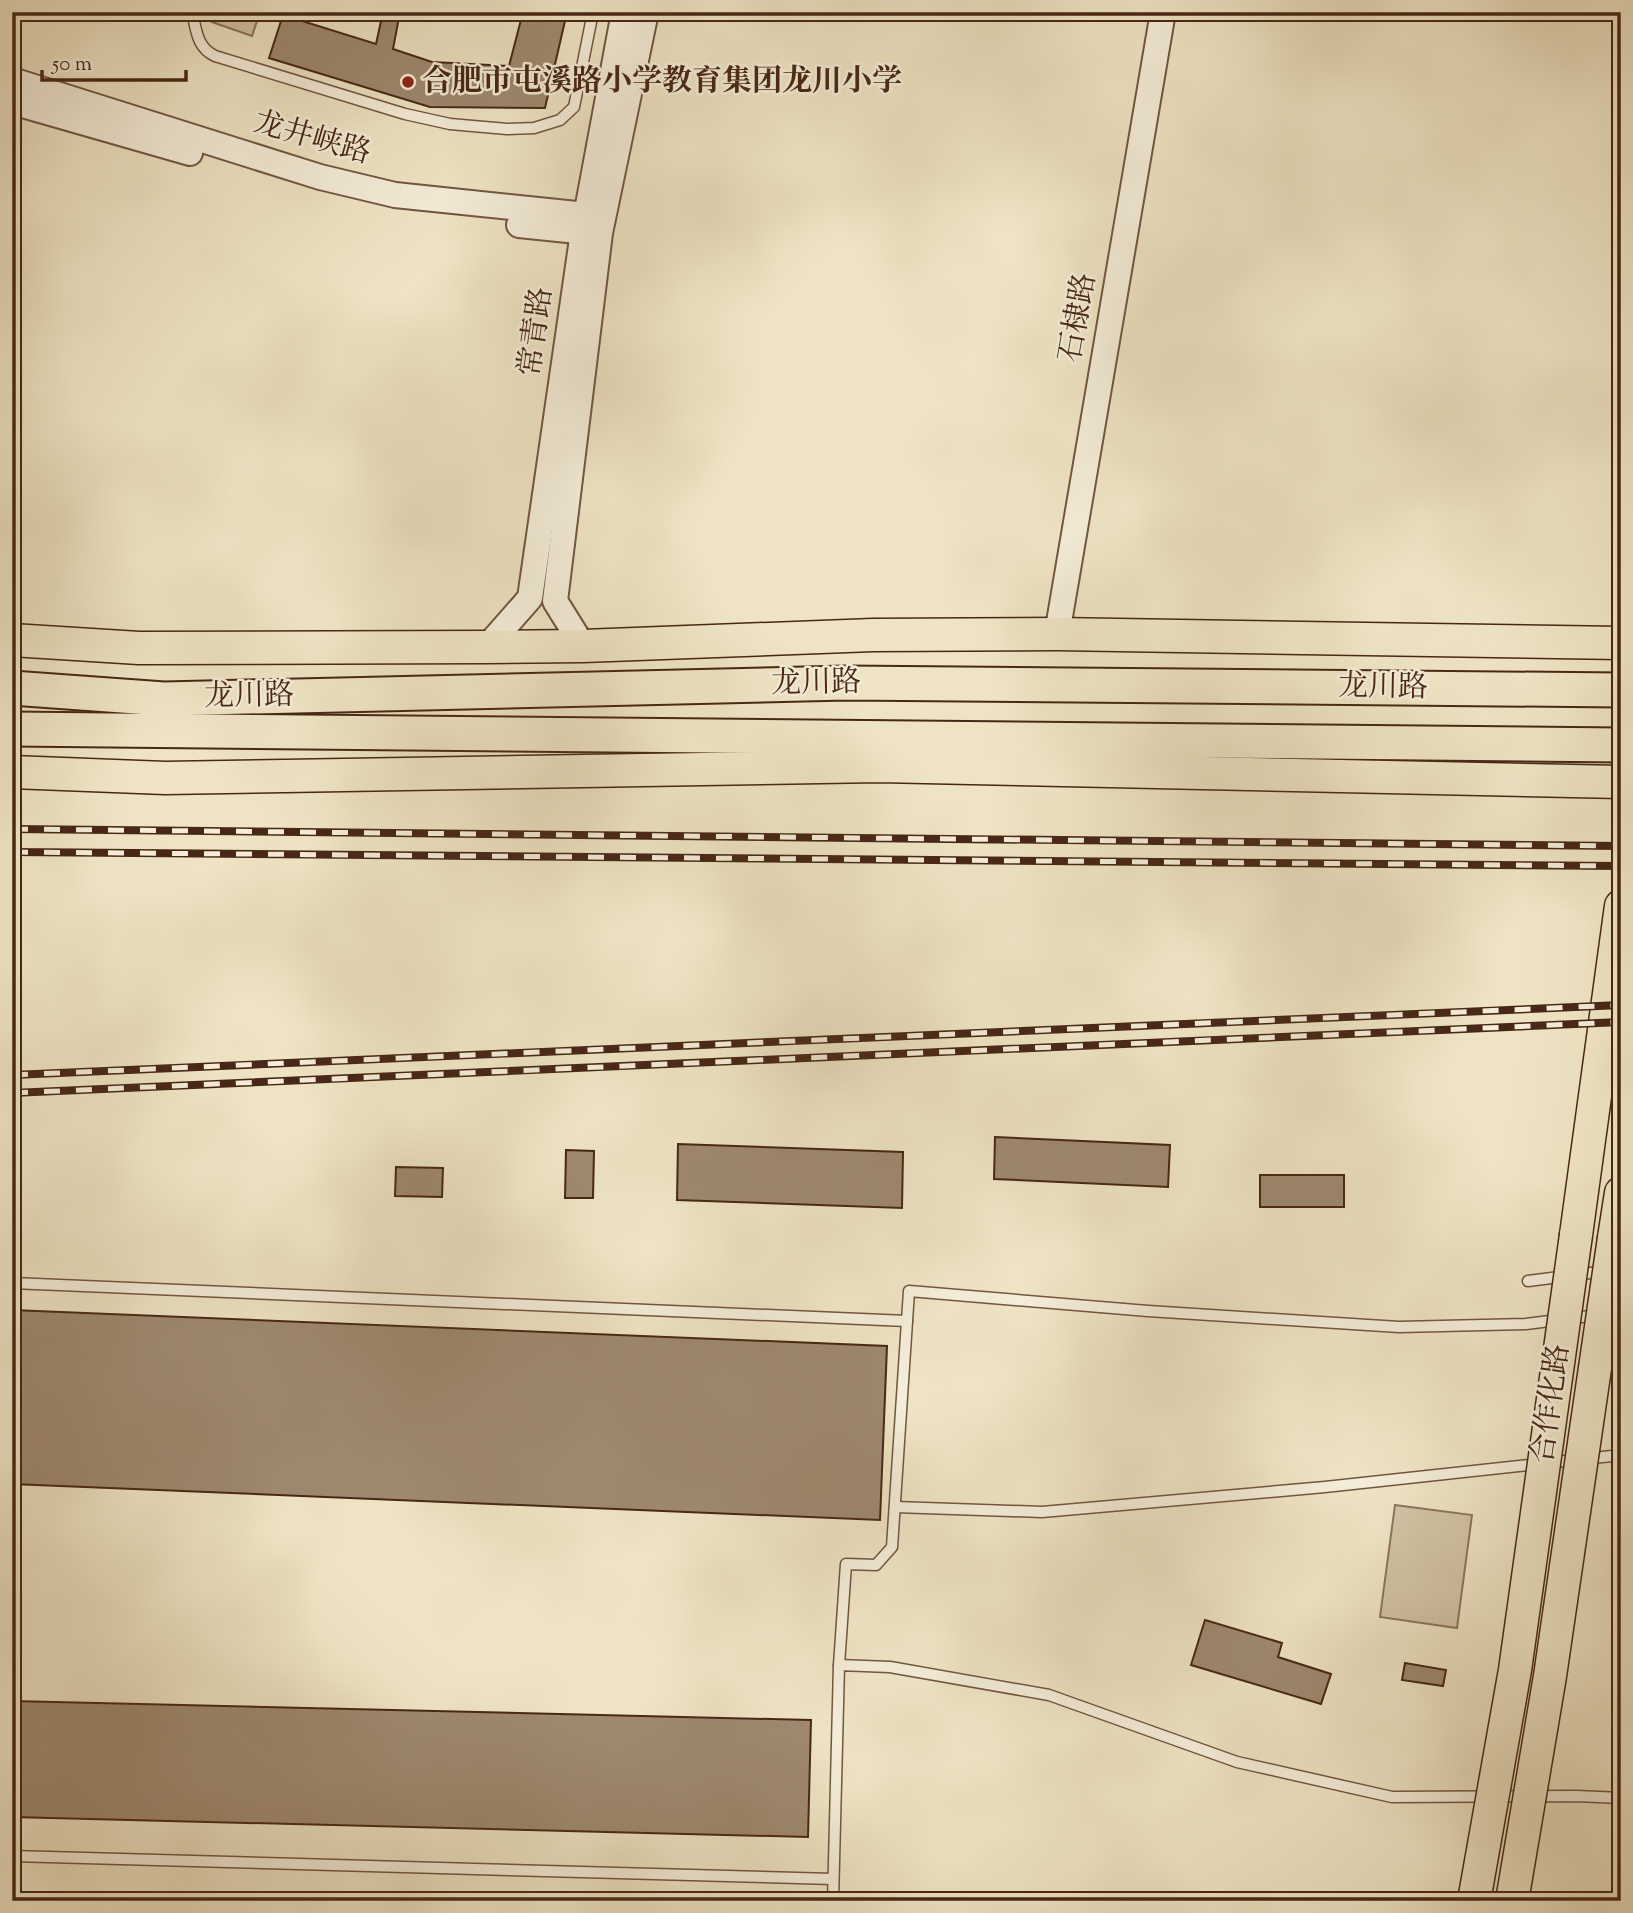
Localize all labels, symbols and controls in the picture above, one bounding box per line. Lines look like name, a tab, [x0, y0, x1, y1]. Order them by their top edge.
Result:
scale bar	[42, 38, 186, 82]
text: 50 m	[51, 50, 92, 80]
place label: 合肥市屯溪路小学教育集团龙川小学	[422, 61, 902, 104]
marker: 合肥市屯溪路小学教育集团龙川小学	[400, 74, 416, 90]
street label: 龙井峡路	[248, 102, 376, 176]
street label: 石棣路	[1050, 270, 1108, 366]
street label: 常青路	[509, 284, 565, 380]
street label: 龙川路	[771, 662, 861, 706]
street label: 龙川路	[1338, 666, 1428, 710]
street label: 龙川路	[204, 675, 294, 719]
street label: 合作化路	[1522, 1342, 1582, 1466]

